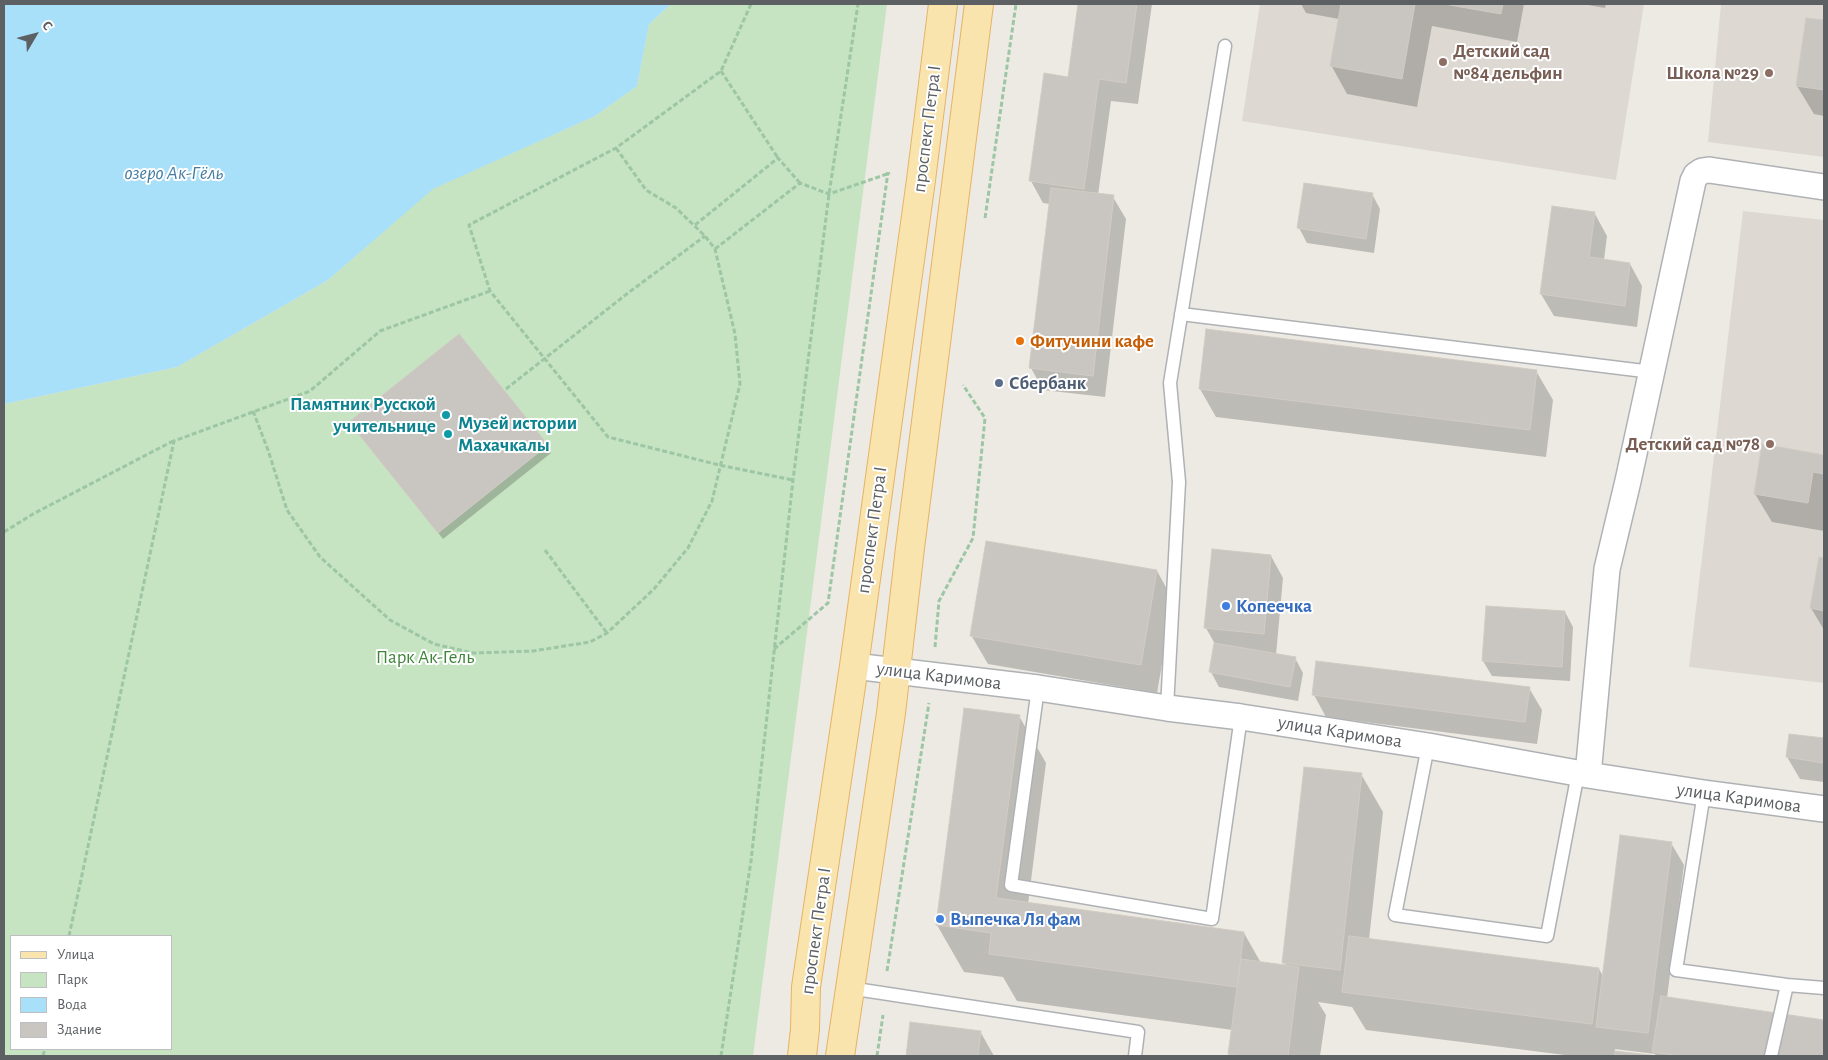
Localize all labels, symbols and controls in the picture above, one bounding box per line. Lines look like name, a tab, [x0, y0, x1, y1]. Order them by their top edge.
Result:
north arrow	[10, 10, 60, 60]
text: С	[39, 19, 55, 33]
place label: Детский сад №84 дельфин	[1453, 40, 1563, 84]
marker: Детский сад №84 дельфин	[1437, 56, 1449, 68]
place label: Школа №29	[1666, 62, 1759, 84]
street label: проспект Петра I	[908, 64, 946, 194]
marker: Школа №29	[1763, 67, 1775, 79]
water label: озеро Ак-Гёль	[125, 161, 223, 185]
place label: Фитучини кафе	[1030, 330, 1154, 352]
marker: Фитучини кафе	[1014, 335, 1026, 347]
place label: Сбербанк	[1009, 372, 1086, 394]
marker: Сбербанк	[993, 377, 1005, 389]
place label: Памятник Русской учительнице	[290, 393, 436, 437]
marker: Памятник Русской учительнице	[440, 409, 452, 421]
place label: Музей истории Махачкалы	[458, 412, 577, 456]
marker: Музей истории Махачкалы	[442, 428, 454, 440]
place label: Детский сад №78	[1625, 433, 1760, 455]
marker: Детский сад №78	[1764, 438, 1776, 450]
street label: проспект Петра I	[852, 465, 892, 595]
place label: Копеечка	[1236, 595, 1312, 617]
marker: Копеечка	[1220, 600, 1232, 612]
park label: Парк Ак-Гель	[376, 646, 474, 668]
street label: улица Каримова	[875, 657, 1003, 695]
street label: улица Каримова	[1276, 711, 1404, 753]
street label: улица Каримова	[1675, 778, 1803, 818]
street label: проспект Петра I	[796, 866, 836, 996]
place label: Выпечка Ля фам	[950, 908, 1081, 930]
marker: Выпечка Ля фам	[934, 913, 946, 925]
legend	[10, 935, 172, 1050]
text: Улица	[57, 947, 94, 962]
text: Парк	[57, 972, 88, 987]
text: Вода	[57, 997, 87, 1012]
text: Здание	[57, 1022, 102, 1037]

